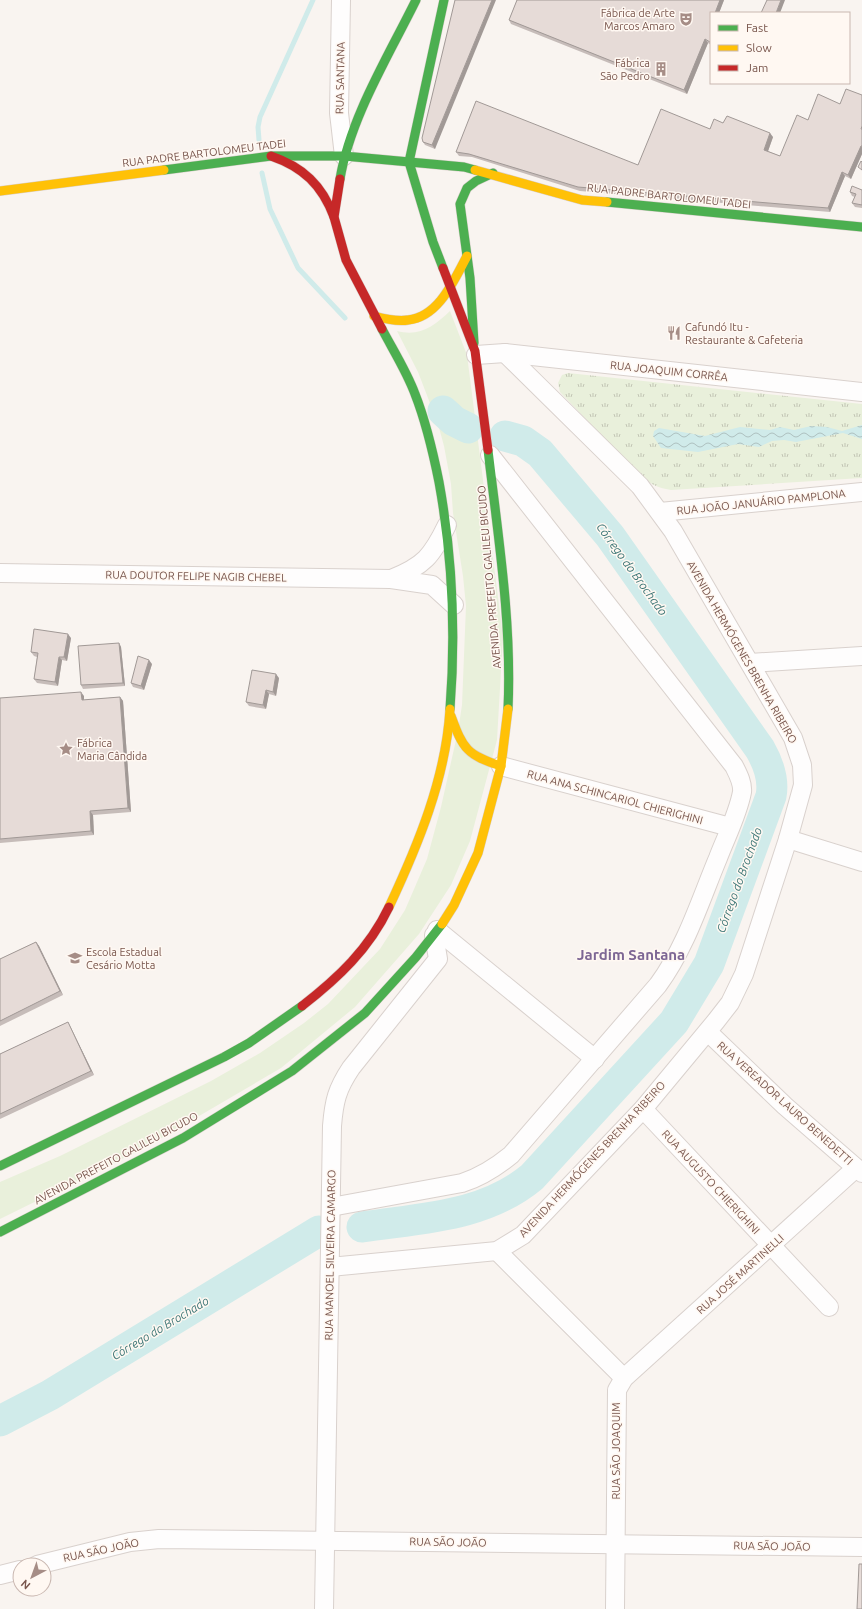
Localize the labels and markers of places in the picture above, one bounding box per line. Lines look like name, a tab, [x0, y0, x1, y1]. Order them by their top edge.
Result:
place label: Fábrica de Arte Marcos Amaro	[601, 7, 675, 32]
theatre icon: Fábrica de Arte Marcos Amaro	[678, 11, 694, 27]
place label: Fábrica São Pedro	[600, 57, 650, 82]
building icon: Fábrica São Pedro	[653, 61, 669, 77]
place label: Cafundó Itu - Restaurante & Cafeteria	[685, 321, 803, 346]
restaurant icon: Cafundó Itu - Restaurante & Cafeteria	[666, 325, 682, 341]
place label: Fábrica Maria Cândida	[77, 737, 147, 762]
place icon: Fábrica Maria Cândida	[58, 741, 74, 757]
place label: Escola Estadual Cesário Motta	[86, 946, 162, 971]
school or university icon: Escola Estadual Cesário Motta	[67, 950, 83, 966]

